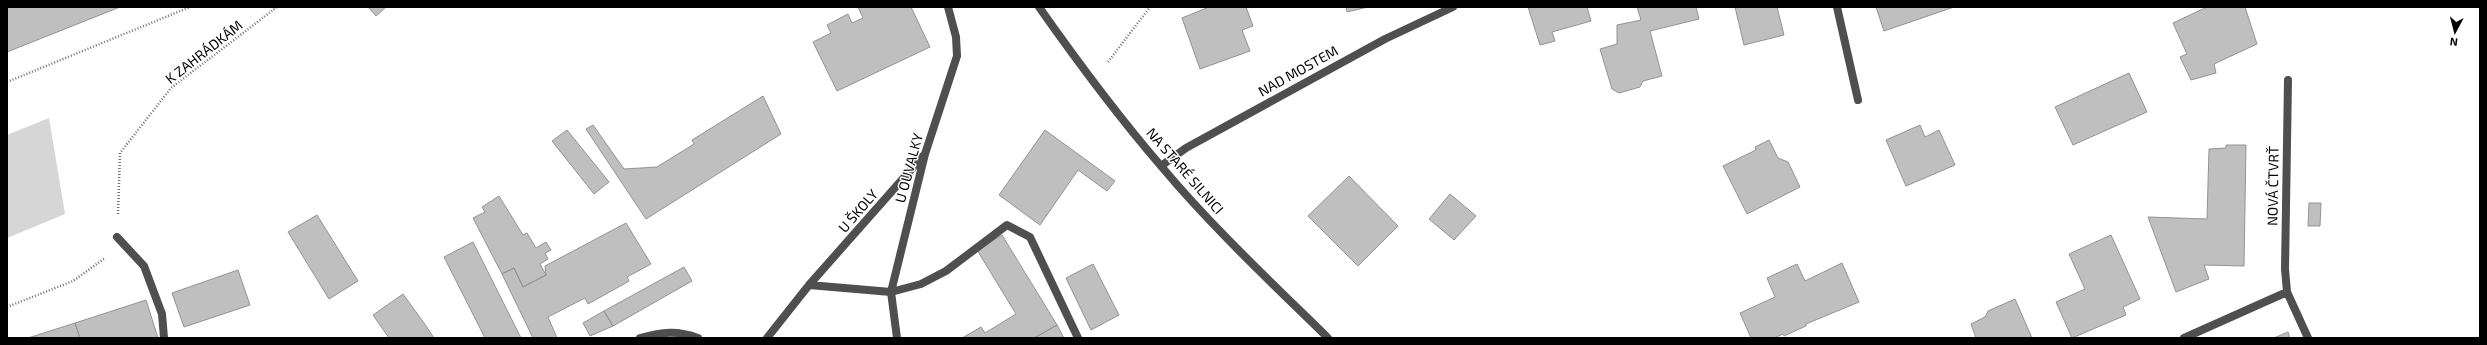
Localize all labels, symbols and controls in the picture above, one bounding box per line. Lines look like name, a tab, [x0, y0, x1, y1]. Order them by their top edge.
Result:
north arrow	[2435, 12, 2475, 52]
street label: K ZAHRÁDKÁM	[162, 16, 246, 87]
text: N	[2449, 35, 2458, 49]
street label: NAD MOSTEM	[1255, 42, 1341, 100]
street label: NA STARÉ SILNICI	[1143, 124, 1227, 217]
street label: U OUVALKY	[891, 131, 926, 205]
street label: NOVÁ ČTVRŤ	[2263, 146, 2282, 226]
street label: U ŠKOLY	[834, 186, 881, 236]

